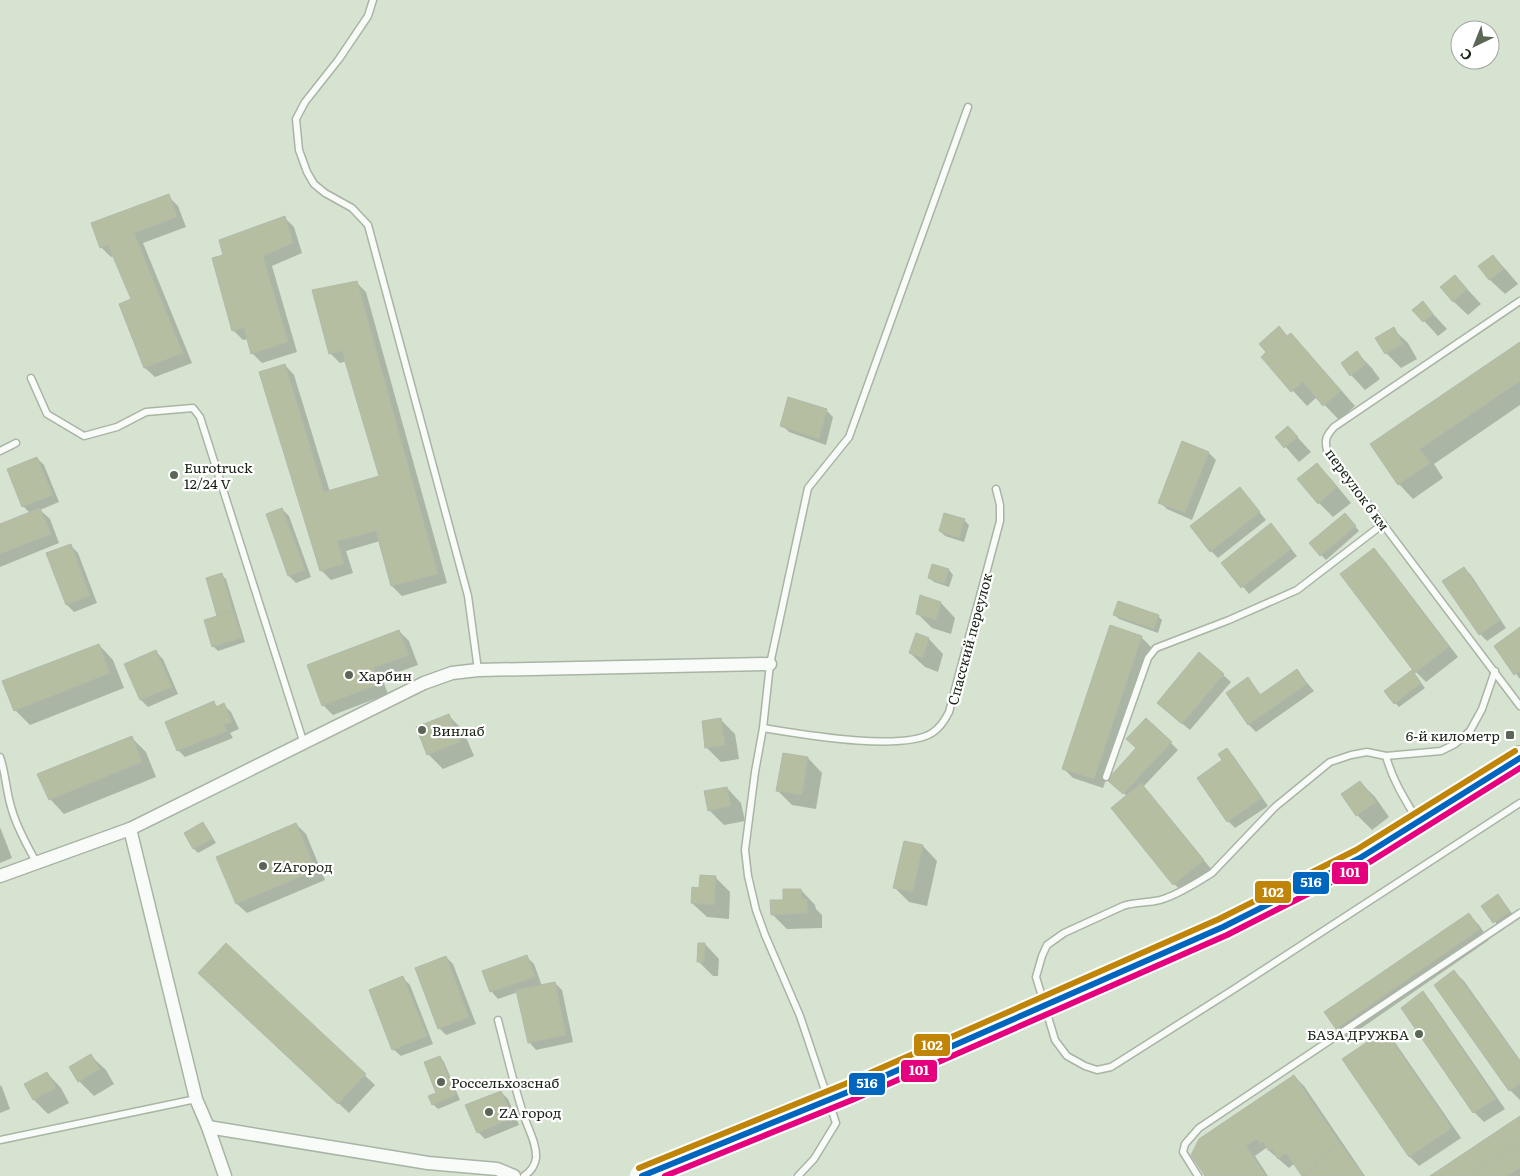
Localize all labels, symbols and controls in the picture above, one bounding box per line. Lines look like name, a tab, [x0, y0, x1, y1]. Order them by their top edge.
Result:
north arrow	[1450, 20, 1500, 70]
text: С	[1455, 44, 1476, 66]
street label: переулок 6 км	[1321, 444, 1395, 535]
place label: Eurotruck 12/24 V	[184, 457, 253, 493]
marker: Eurotruck 12/24 V	[168, 469, 180, 481]
street label: Спасский переулок	[942, 570, 996, 707]
place label: Харбин	[359, 665, 412, 685]
marker: Харбин	[343, 669, 355, 681]
place label: Винлаб	[432, 720, 485, 740]
marker: Винлаб	[416, 724, 428, 736]
place label: 6-й километр	[1406, 725, 1500, 745]
marker: 6-й километр	[1504, 729, 1516, 741]
place label: ZAгород	[273, 856, 333, 876]
marker: ZAгород	[257, 860, 269, 872]
line badge: 101	[1331, 861, 1369, 885]
text: 101	[1340, 861, 1360, 881]
line badge: 516	[1292, 871, 1330, 895]
text: 516	[1300, 871, 1322, 891]
line badge: 102	[1254, 880, 1292, 904]
text: 102	[1262, 881, 1284, 901]
place label: БАЗА ДРУЖБА	[1307, 1024, 1410, 1044]
marker: БАЗА ДРУЖБА	[1413, 1028, 1425, 1040]
line badge: 102	[913, 1033, 951, 1057]
text: 102	[921, 1034, 943, 1054]
line badge: 101	[900, 1059, 938, 1083]
text: 101	[909, 1059, 929, 1079]
place label: Россельхозснаб	[451, 1072, 559, 1092]
line badge: 516	[848, 1072, 886, 1096]
text: 516	[856, 1072, 878, 1092]
marker: Россельхозснаб	[435, 1076, 447, 1088]
place label: ZA город	[499, 1102, 561, 1122]
marker: ZA город	[483, 1106, 495, 1118]

